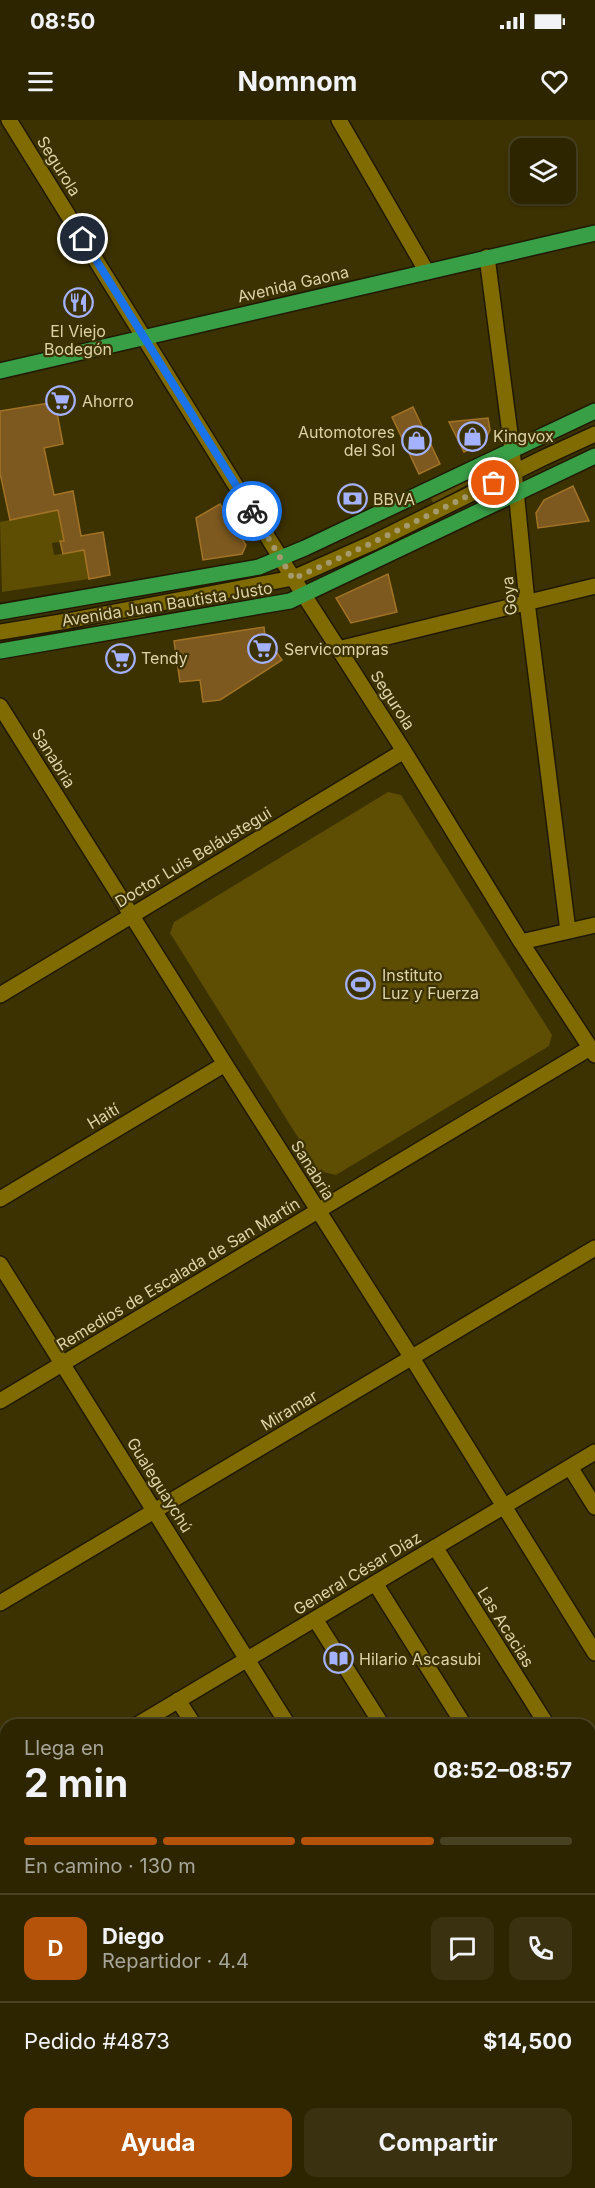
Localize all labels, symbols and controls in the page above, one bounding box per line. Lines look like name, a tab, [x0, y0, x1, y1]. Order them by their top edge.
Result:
text: 08:50	[30, 8, 95, 34]
icon: menu	[24, 65, 57, 98]
text: Nomnom	[238, 65, 357, 98]
icon: heart	[538, 65, 571, 98]
street label: Segurola	[33, 132, 85, 200]
map controls	[510, 138, 576, 204]
button: layers	[510, 138, 576, 204]
pin	[57, 213, 108, 264]
icon: home	[66, 222, 99, 255]
street label: Avenida Gaona	[235, 261, 351, 307]
restaurant icon: El Viejo Bodegón	[62, 287, 94, 319]
place label: El Viejo Bodegón	[44, 321, 112, 359]
supermarket icon: Ahorro	[45, 385, 77, 417]
place label: Ahorro	[82, 391, 134, 411]
shop icon: Kingvox	[456, 420, 488, 452]
place label: Automotores del Sol	[298, 422, 395, 460]
shop icon: Automotores del Sol	[400, 425, 432, 457]
place label: Kingvox	[493, 426, 554, 446]
pin	[468, 457, 519, 508]
icon: bag	[477, 466, 510, 499]
courier	[222, 481, 282, 541]
bank icon: BBVA	[336, 483, 368, 515]
place label: BBVA	[373, 489, 415, 509]
icon: bike	[236, 495, 269, 528]
street label: Goya	[497, 575, 521, 617]
street label: Avenida Juan Bautista Justo	[60, 577, 274, 631]
supermarket icon: Servicompras	[247, 633, 279, 665]
place label: Servicompras	[284, 639, 389, 659]
supermarket icon: Tendy	[104, 642, 136, 674]
place label: Tendy	[141, 648, 188, 668]
street label: Segurola	[366, 666, 420, 734]
street label: Sanabria	[28, 724, 80, 792]
street label: Doctor Luis Beláustegui	[111, 802, 275, 912]
place label: Instituto Luz y Fuerza	[382, 965, 479, 1003]
sports icon: Instituto Luz y Fuerza	[345, 968, 377, 1000]
street label: Haití	[83, 1099, 123, 1133]
street label: Sanabria	[287, 1136, 339, 1204]
street label: Remedios de Escalada de San Martín	[53, 1193, 303, 1355]
street label: Miramar	[257, 1385, 321, 1435]
street label: Gualeguaychú	[123, 1434, 197, 1536]
street label: General César Díaz	[289, 1527, 425, 1619]
street label: Las Acacias	[473, 1583, 539, 1671]
library icon: Hilario Ascasubi	[322, 1643, 354, 1675]
place label: Hilario Ascasubi	[359, 1649, 481, 1669]
text: Llega en	[24, 1736, 104, 1760]
text: 08:52–08:57	[433, 1757, 572, 1783]
text: 2 min	[24, 1759, 128, 1806]
text: En camino · 130 m	[24, 1854, 196, 1878]
button: chat	[431, 1917, 494, 1980]
button: phone	[509, 1917, 572, 1980]
text: Diego	[102, 1923, 164, 1949]
text: D	[48, 1935, 63, 1961]
text: Repartidor · 4.4	[102, 1949, 249, 1973]
text: Pedido #4873	[24, 2028, 170, 2054]
text: $14,500	[483, 2028, 572, 2054]
button: Ayuda	[24, 2108, 292, 2177]
button: Compartir	[304, 2108, 572, 2177]

